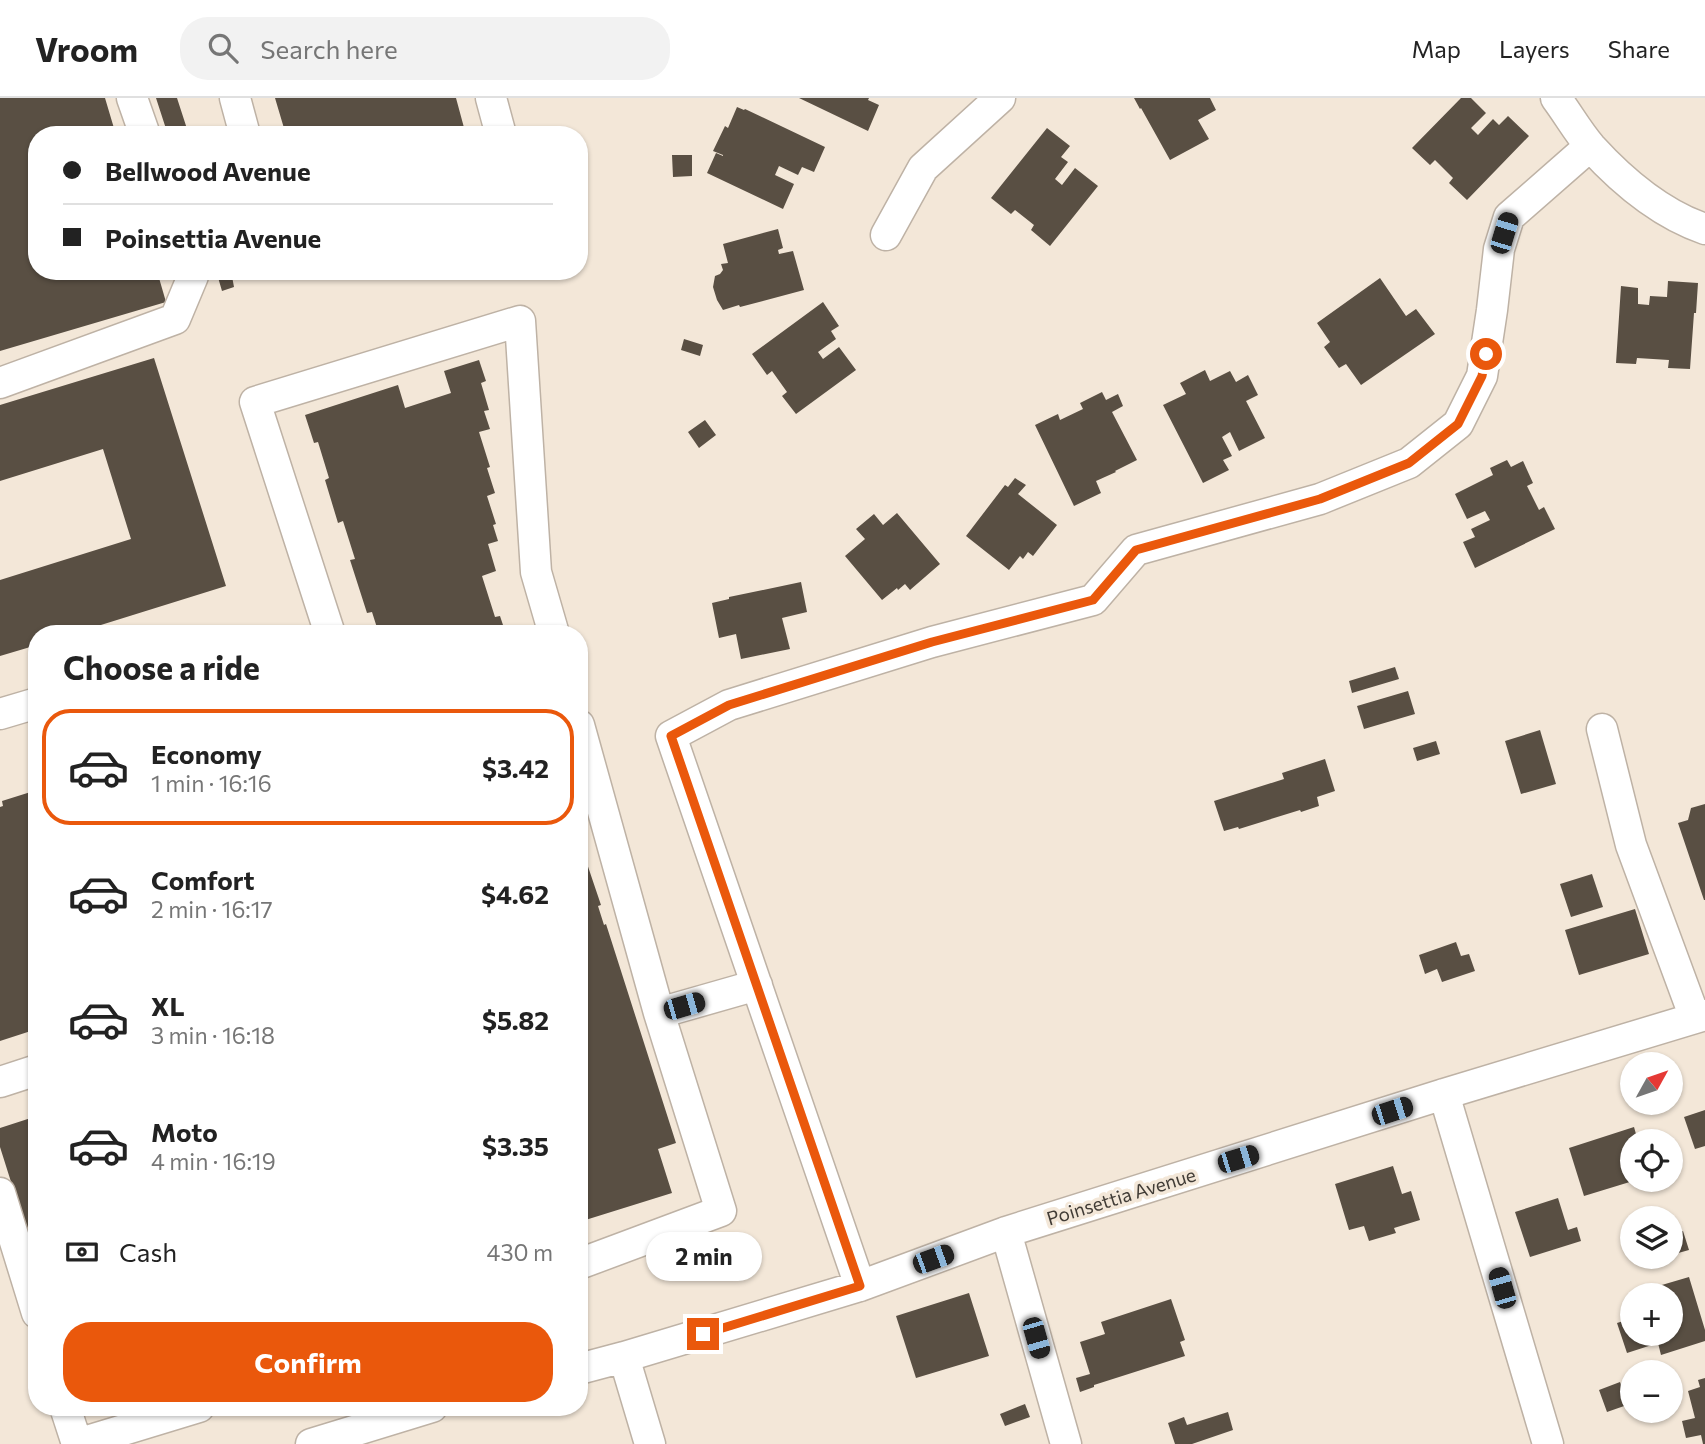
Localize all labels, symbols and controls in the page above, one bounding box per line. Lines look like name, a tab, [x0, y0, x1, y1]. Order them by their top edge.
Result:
search box	[180, 17, 670, 80]
text: Vroom	[35, 28, 138, 69]
icon: search	[204, 29, 242, 67]
text: Search here	[260, 33, 398, 64]
text: Map	[1412, 34, 1461, 63]
text: Layers	[1499, 34, 1570, 63]
text: Share	[1608, 34, 1670, 63]
text: Bellwood Avenue	[105, 155, 311, 186]
car	[1488, 210, 1521, 256]
text: Poinsettia Avenue	[105, 222, 321, 253]
route start	[1470, 338, 1502, 370]
text: Choose a ride	[63, 647, 260, 687]
icon: car	[67, 736, 130, 799]
text: Economy	[151, 738, 262, 769]
text: $3.42	[482, 752, 549, 783]
text: 1 min · 16:16	[151, 769, 272, 797]
icon: car	[67, 862, 130, 925]
text: Comfort	[151, 864, 254, 895]
text: $4.62	[481, 878, 549, 909]
text: 2 min · 16:17	[151, 895, 273, 923]
icon: car	[67, 988, 130, 1051]
text: XL	[151, 990, 185, 1021]
car	[661, 990, 708, 1022]
text: $5.82	[482, 1004, 549, 1035]
text: 3 min · 16:18	[151, 1021, 275, 1049]
north arrow	[1620, 1052, 1684, 1115]
map controls	[1620, 1052, 1683, 1423]
car	[1369, 1095, 1416, 1127]
icon: car	[67, 1114, 130, 1177]
text: Moto	[151, 1116, 218, 1147]
button: locate	[1620, 1129, 1683, 1192]
text: $3.35	[482, 1130, 549, 1161]
car	[1215, 1143, 1262, 1175]
text: 4 min · 16:19	[151, 1147, 276, 1175]
street label: Poinsettia Avenue	[1044, 1162, 1198, 1230]
button: layers	[1620, 1206, 1683, 1269]
callout: 2 min	[645, 1232, 761, 1282]
icon: cash	[63, 1233, 101, 1271]
text: Cash	[119, 1236, 177, 1267]
text: 430 m	[487, 1238, 553, 1266]
text: 2 min	[675, 1242, 733, 1270]
car	[910, 1242, 957, 1276]
car	[1487, 1265, 1518, 1311]
button: +	[1620, 1283, 1683, 1346]
car	[1021, 1315, 1052, 1361]
route end	[687, 1318, 719, 1350]
button: Confirm	[63, 1322, 553, 1402]
button: −	[1620, 1360, 1683, 1423]

